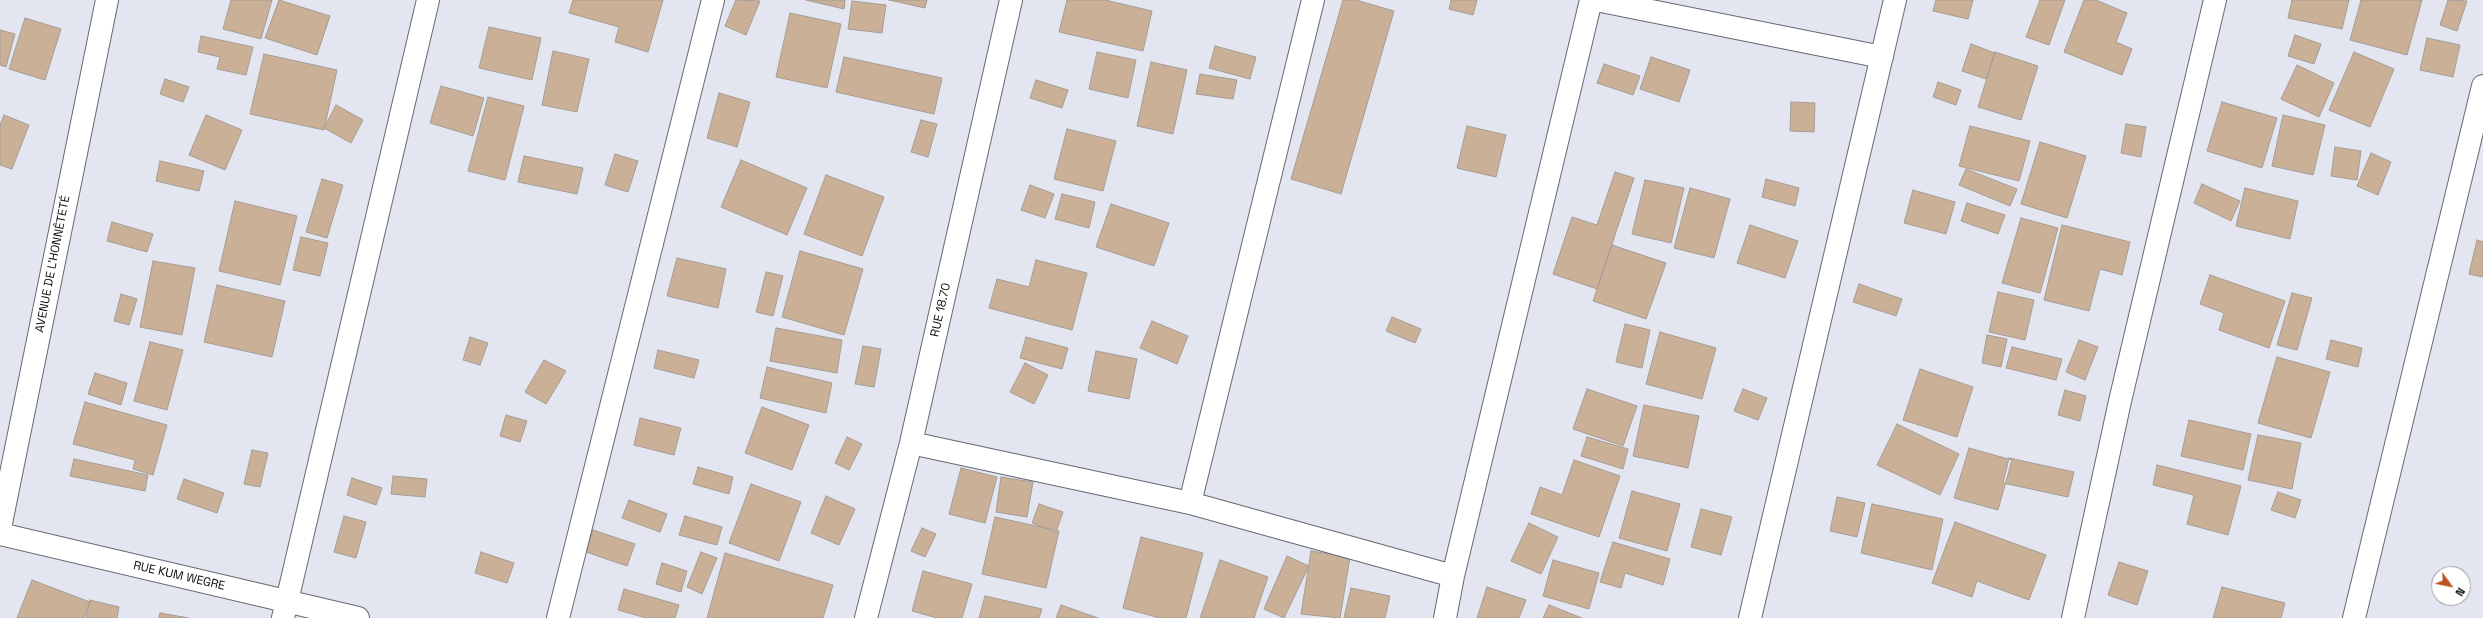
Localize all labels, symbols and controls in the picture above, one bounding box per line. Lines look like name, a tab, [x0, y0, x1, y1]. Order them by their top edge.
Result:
street label: AVENUE DE L'HONNÊTETÉ	[33, 194, 73, 334]
street label: RUE 18.70	[928, 282, 954, 338]
street label: RUE KUM WEGRE	[132, 558, 226, 594]
north arrow	[2431, 566, 2471, 606]
text: N	[2452, 585, 2468, 599]

